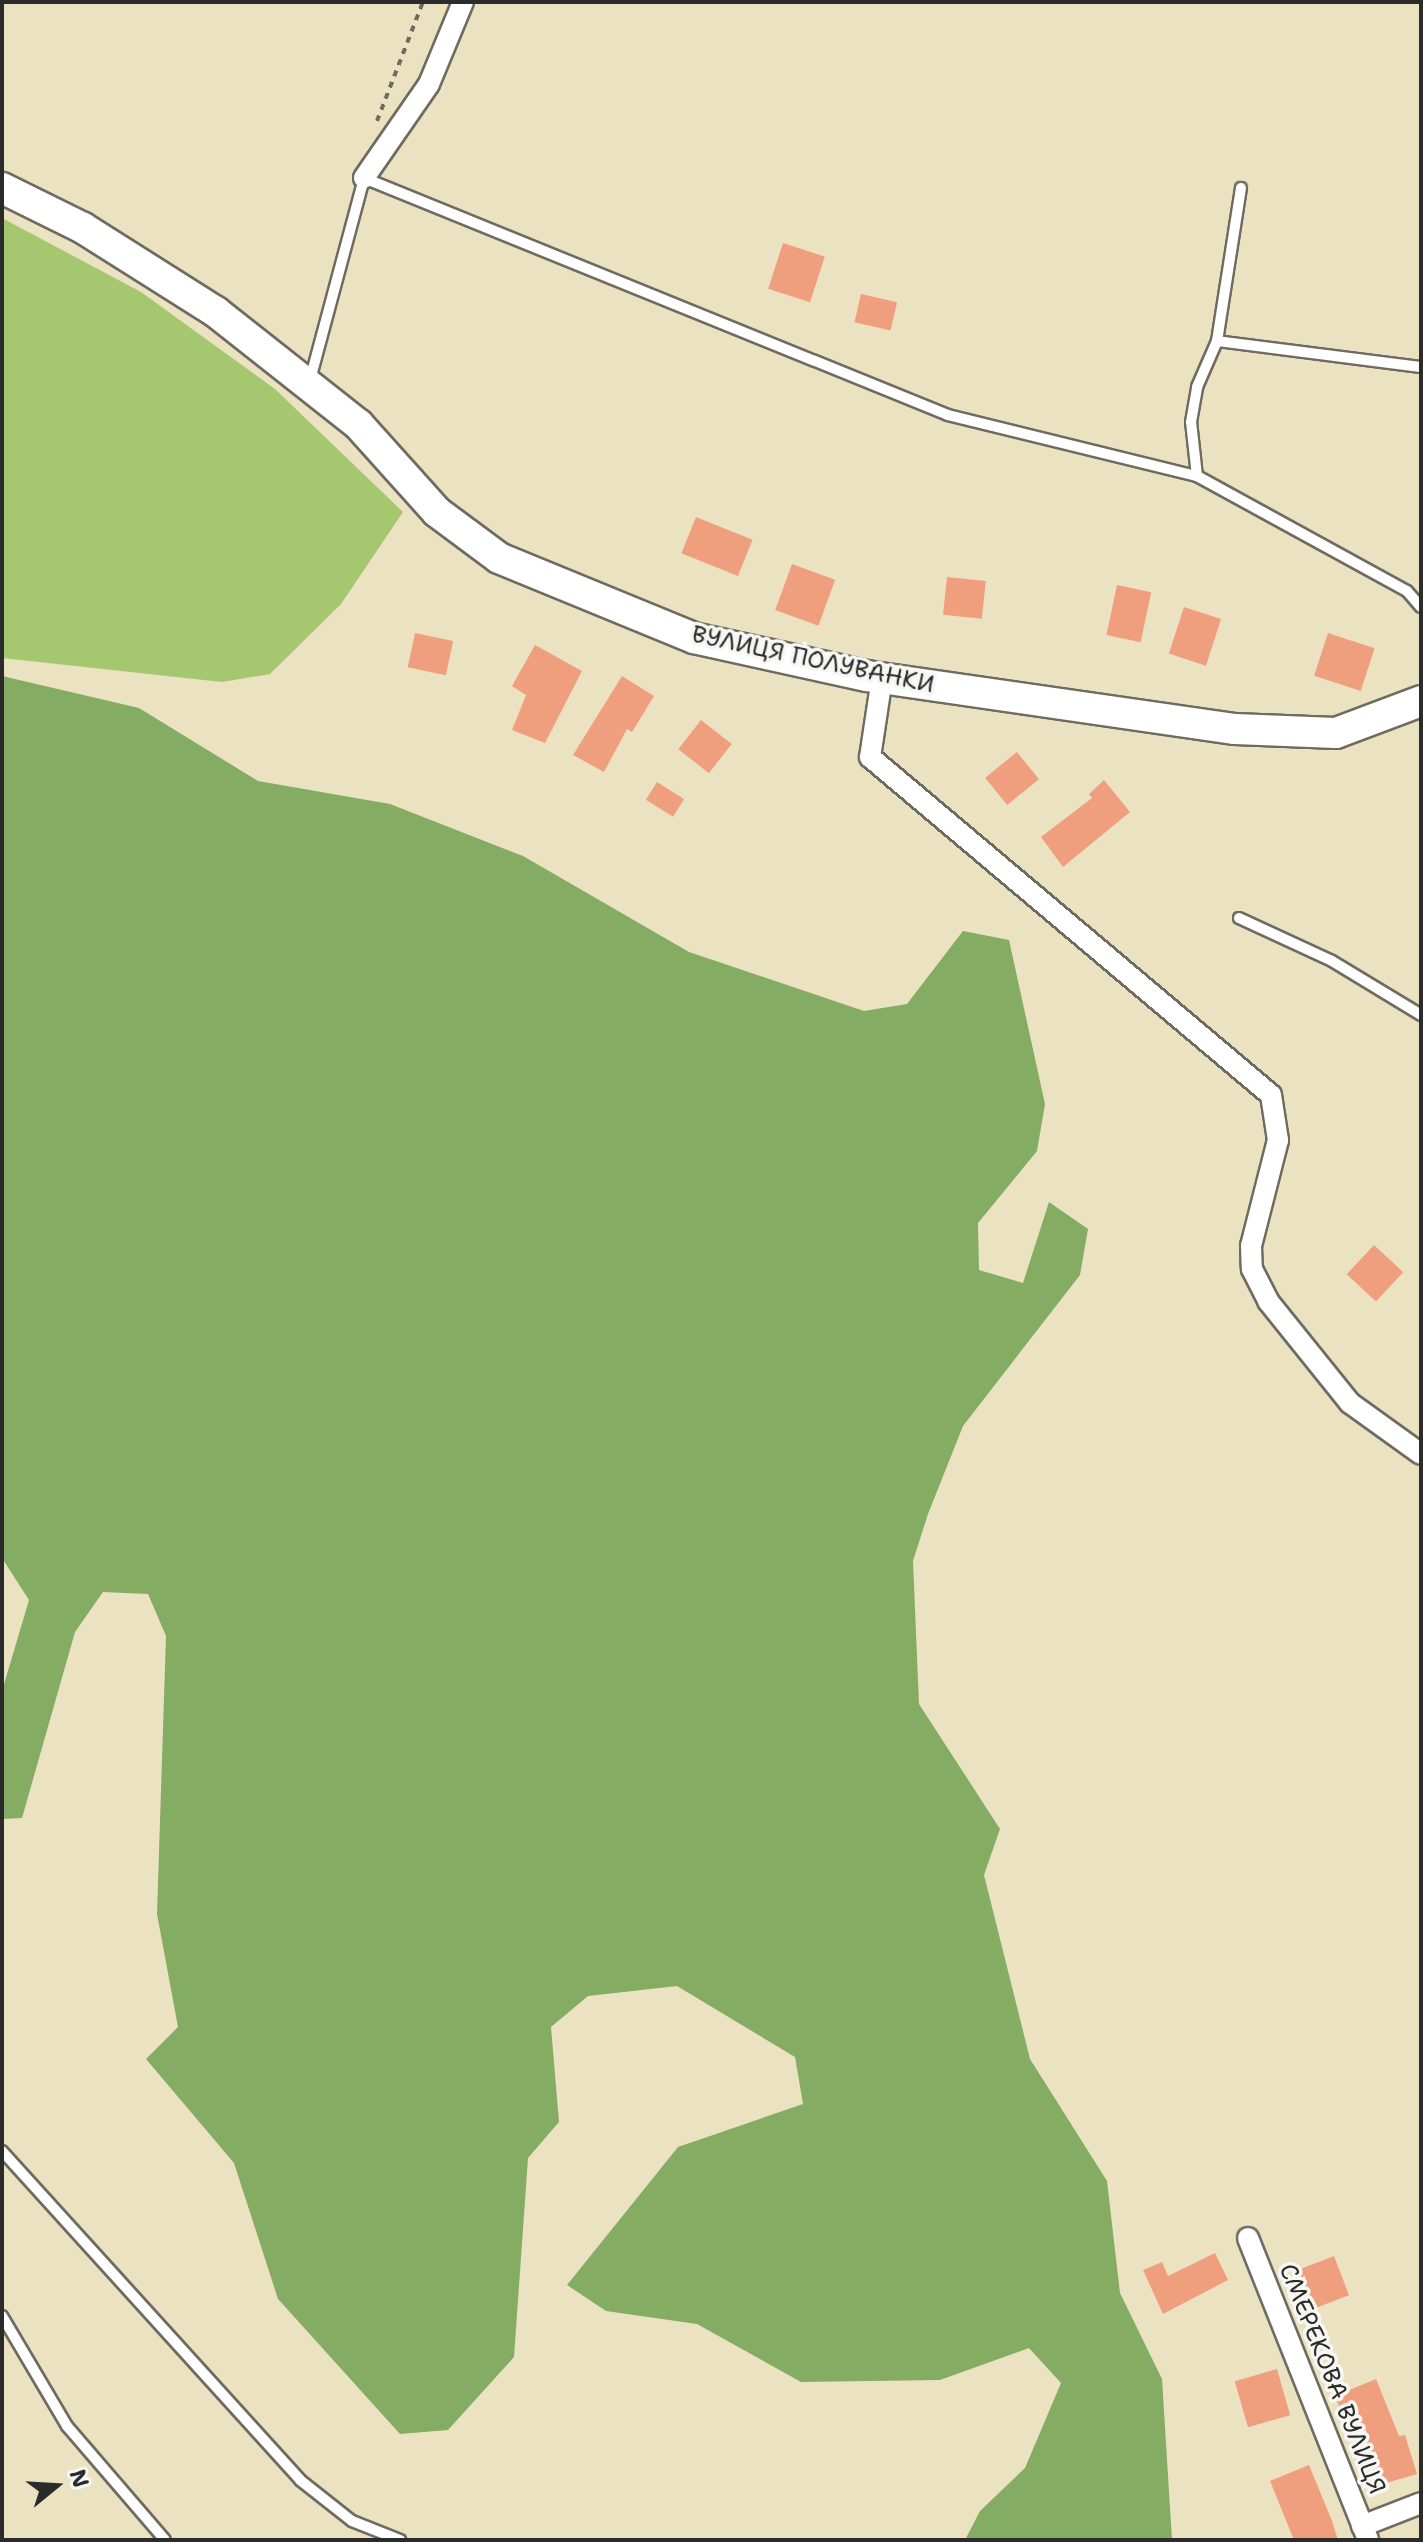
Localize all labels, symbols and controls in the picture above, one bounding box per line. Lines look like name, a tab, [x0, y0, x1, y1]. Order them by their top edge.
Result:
street label: ВУЛИЦЯ ПОЛУВАНКИ	[689, 620, 937, 700]
street label: СМЕРЕКОВА ВУЛИЦЯ	[1273, 2260, 1391, 2498]
north arrow	[16, 2446, 96, 2526]
text: N	[63, 2466, 96, 2491]

